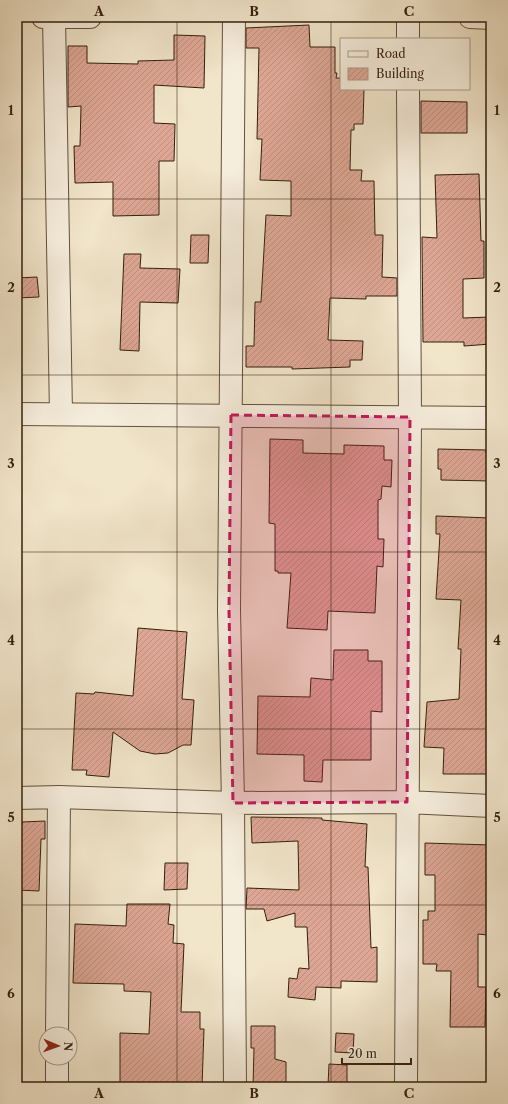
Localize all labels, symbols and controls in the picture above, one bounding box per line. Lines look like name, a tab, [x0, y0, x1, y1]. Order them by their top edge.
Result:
text: A	[93, 3, 105, 19]
text: B	[249, 3, 259, 19]
text: C	[404, 3, 414, 19]
legend	[340, 38, 470, 90]
text: Road	[376, 46, 406, 61]
text: Building	[376, 66, 424, 81]
text: 1	[8, 102, 14, 118]
text: 1	[494, 102, 500, 118]
text: 2	[7, 279, 15, 295]
text: 2	[493, 279, 501, 295]
text: 3	[7, 455, 15, 471]
text: 3	[493, 455, 501, 471]
text: 4	[7, 632, 15, 648]
text: 4	[493, 632, 501, 648]
text: 5	[7, 809, 15, 825]
text: 5	[493, 809, 501, 825]
text: 6	[7, 985, 15, 1001]
text: 6	[493, 985, 501, 1001]
north arrow	[38, 1026, 78, 1066]
scale bar	[342, 1040, 411, 1066]
text: N	[61, 1041, 75, 1052]
text: 20 m	[348, 1046, 377, 1061]
text: A	[93, 1085, 105, 1101]
text: B	[249, 1085, 259, 1101]
text: C	[404, 1085, 414, 1101]

